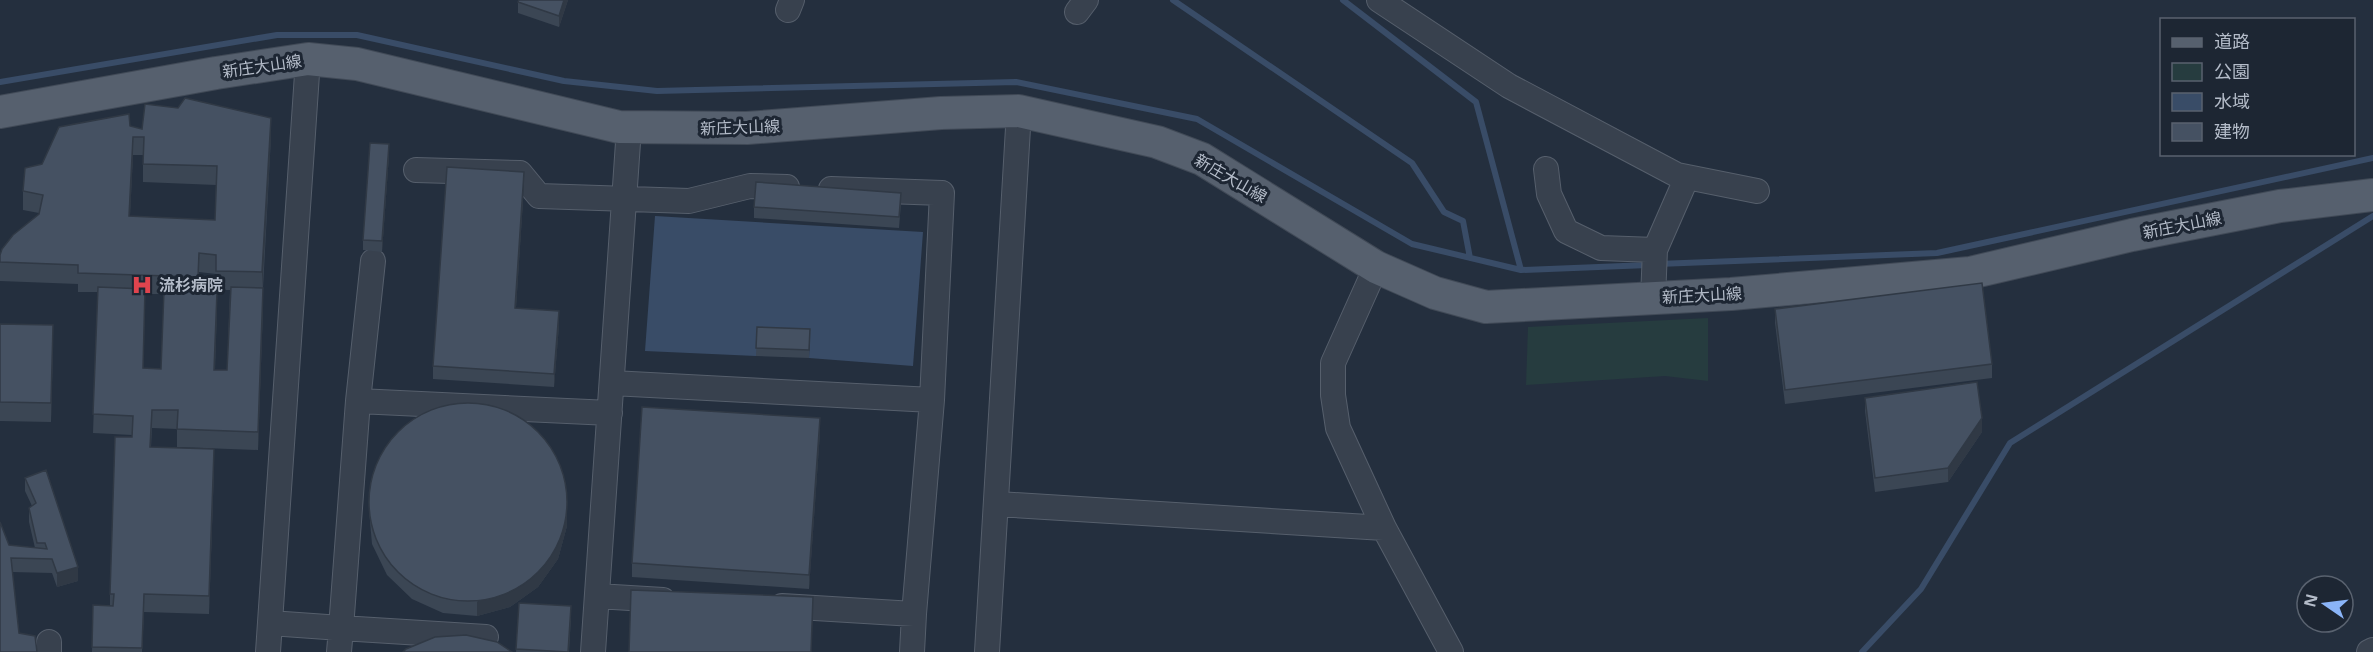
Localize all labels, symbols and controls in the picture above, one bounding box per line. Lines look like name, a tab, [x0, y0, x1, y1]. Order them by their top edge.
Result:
legend	[2160, 18, 2355, 156]
text: 道路	[2214, 29, 2250, 53]
street label: 新庄大山線	[221, 50, 303, 82]
text: 公園	[2214, 59, 2250, 83]
text: 水域	[2214, 89, 2250, 113]
street label: 新庄大山線	[700, 115, 780, 139]
text: 建物	[2214, 119, 2250, 143]
street label: 新庄大山線	[1191, 148, 1271, 208]
street label: 新庄大山線	[2141, 207, 2223, 243]
hospital icon: 流杉病院	[130, 273, 154, 297]
place label: 流杉病院	[159, 274, 223, 296]
street label: 新庄大山線	[1661, 282, 1743, 308]
north arrow	[2295, 574, 2355, 634]
text: N	[2298, 591, 2323, 609]

